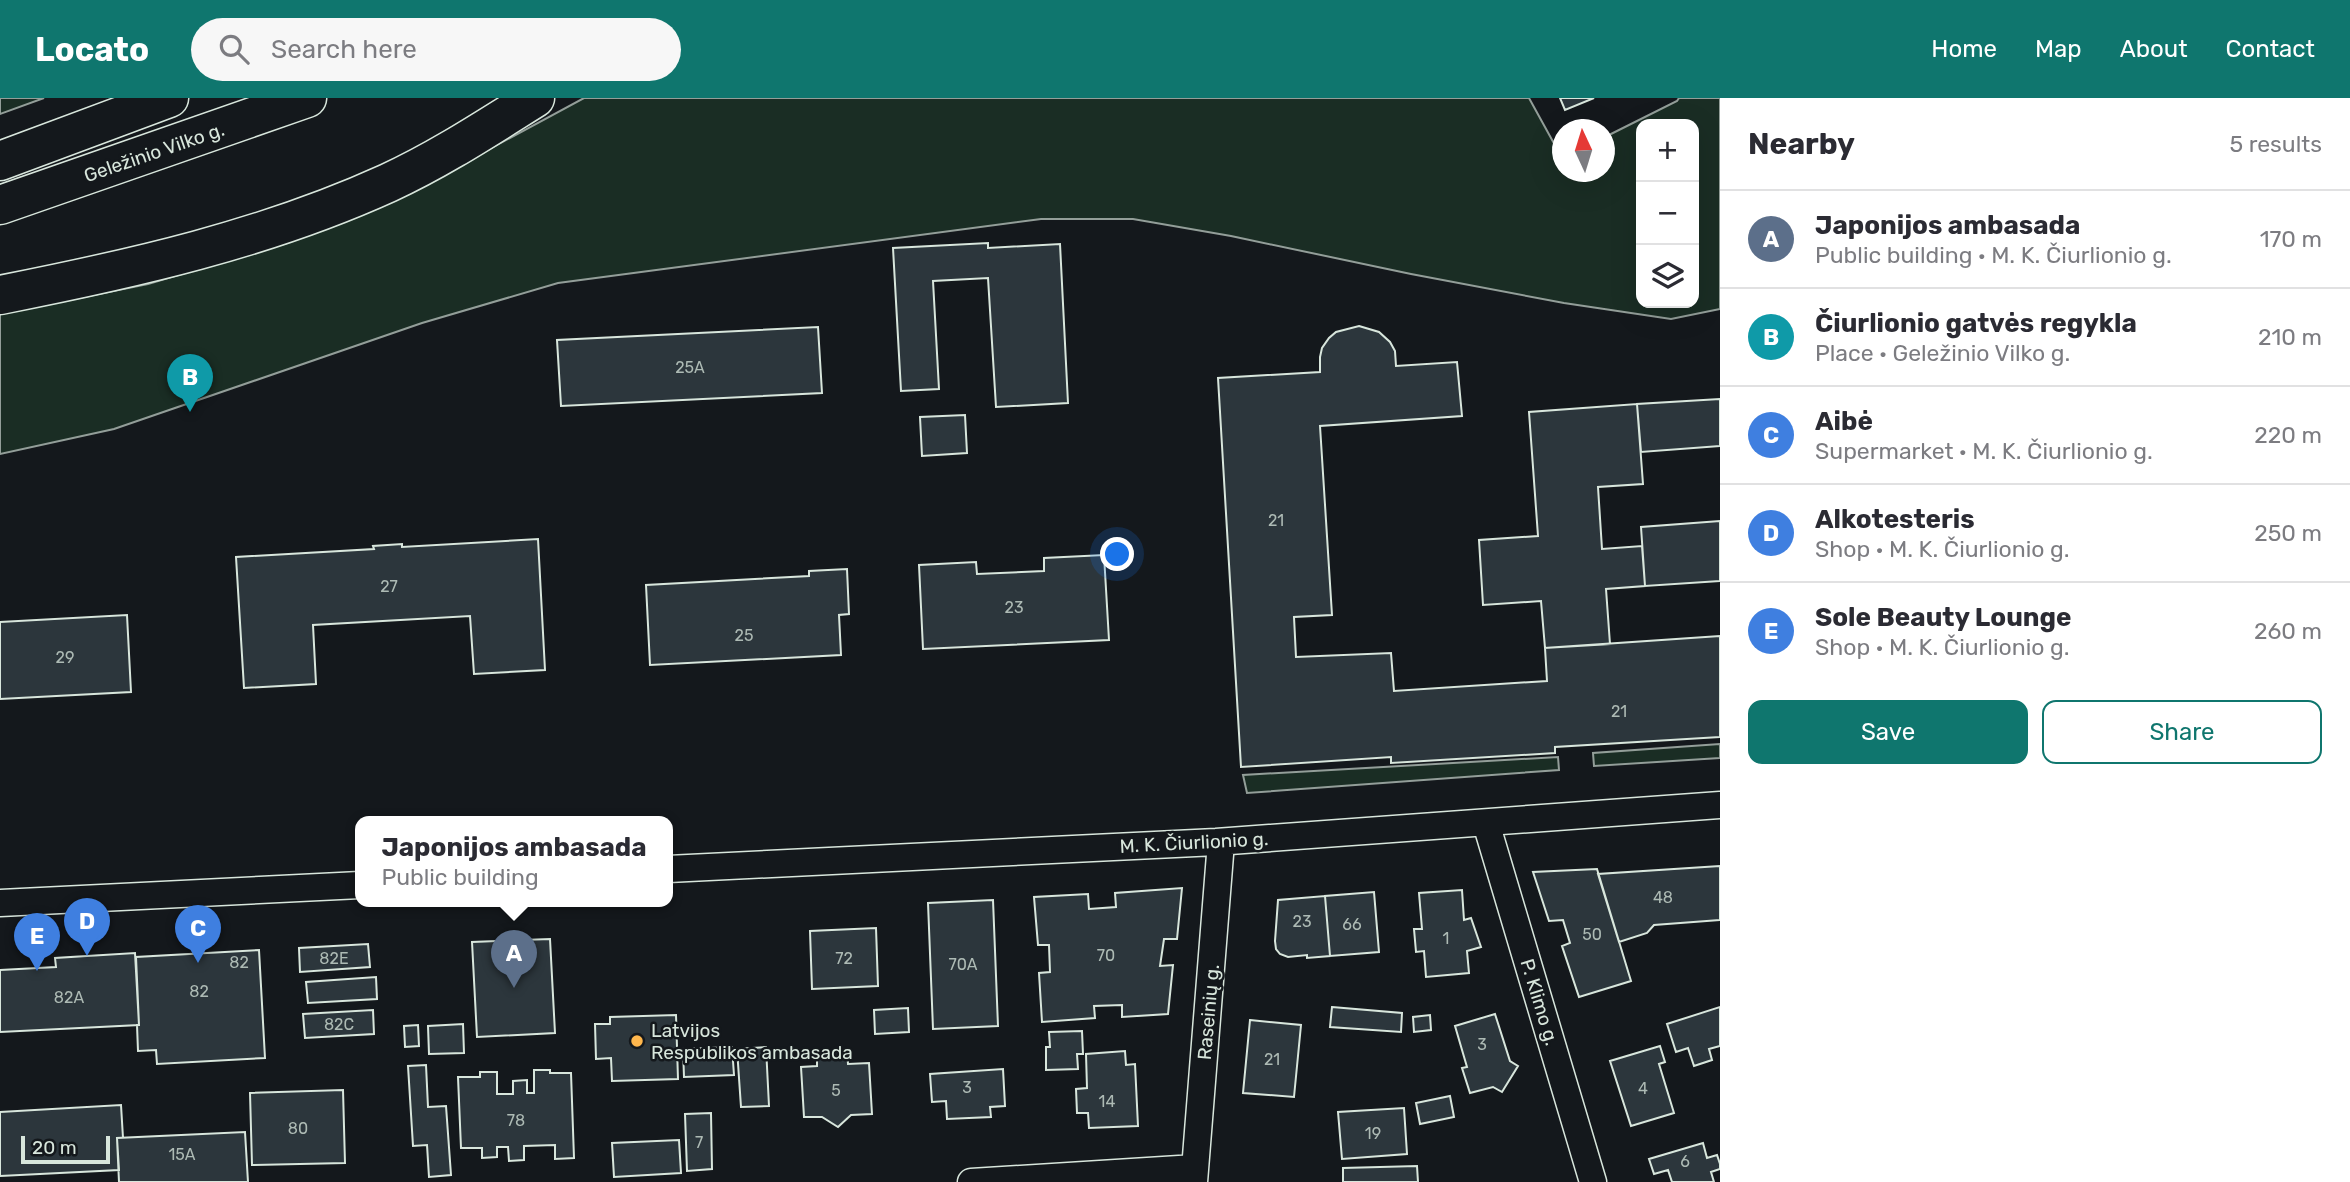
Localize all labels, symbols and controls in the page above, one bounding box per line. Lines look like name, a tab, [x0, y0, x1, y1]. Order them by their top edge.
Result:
search box	[191, 18, 681, 81]
text: Locato	[35, 30, 149, 69]
icon: search	[215, 30, 253, 68]
text: Search here	[271, 34, 417, 65]
text: Home	[1931, 35, 1997, 63]
text: Map	[2035, 35, 2082, 63]
text: About	[2120, 35, 2188, 63]
text: Contact	[2226, 35, 2315, 63]
street label: Geležinio Vilko g.	[81, 118, 227, 187]
north arrow	[1552, 119, 1615, 182]
map controls	[1636, 119, 1699, 308]
button: +	[1636, 119, 1699, 182]
text: Nearby	[1748, 126, 1855, 162]
text: 5 results	[2229, 130, 2322, 158]
button: −	[1636, 182, 1699, 245]
text: Japonijos ambasada	[1815, 210, 2080, 241]
text: A	[1763, 225, 1779, 253]
text: 170 m	[2260, 225, 2322, 253]
text: Public building · M. K. Čiurlionio g.	[1815, 241, 2172, 269]
button: layers	[1636, 245, 1699, 308]
text: Čiurlionio gatvės regykla	[1815, 308, 2137, 339]
text: B	[1763, 323, 1779, 351]
text: 210 m	[2258, 323, 2322, 351]
text: Place · Geležinio Vilko g.	[1815, 339, 2070, 367]
pin: B	[167, 354, 213, 412]
house number: 25A	[675, 358, 705, 377]
text: Aibė	[1815, 406, 1873, 437]
text: C	[1763, 421, 1779, 449]
text: 220 m	[2254, 421, 2322, 449]
text: Supermarket · M. K. Čiurlionio g.	[1815, 437, 2153, 465]
text: Alkotesteris	[1815, 504, 1975, 535]
house number: 21	[1268, 511, 1284, 530]
text: D	[1763, 519, 1779, 547]
text: 250 m	[2254, 519, 2322, 547]
text: Shop · M. K. Čiurlionio g.	[1815, 535, 2070, 563]
your location	[1100, 537, 1134, 571]
house number: 27	[380, 577, 398, 596]
house number: 23	[1004, 598, 1024, 617]
text: Sole Beauty Lounge	[1815, 602, 2071, 633]
text: E	[1764, 617, 1778, 645]
text: 260 m	[2254, 617, 2322, 645]
house number: 25	[735, 626, 753, 645]
text: Shop · M. K. Čiurlionio g.	[1815, 633, 2070, 661]
house number: 29	[56, 648, 74, 667]
button: Save	[1748, 700, 2028, 764]
button: Share	[2042, 700, 2322, 764]
house number: 21	[1611, 702, 1627, 721]
popup	[355, 816, 673, 907]
street label: M. K. Čiurlionio g.	[1119, 827, 1269, 858]
text: Japonijos ambasada	[381, 832, 647, 863]
text: Public building	[381, 863, 539, 891]
house number: 48	[1653, 888, 1673, 907]
pin: D	[64, 898, 110, 956]
pin: C	[175, 905, 221, 963]
house number: 23	[1292, 912, 1312, 931]
pin: E	[14, 913, 60, 971]
house number: 66	[1342, 915, 1362, 934]
house number: 50	[1582, 925, 1602, 944]
house number: 1	[1443, 929, 1449, 948]
pin: A	[491, 930, 537, 988]
house number: 70	[1097, 946, 1115, 965]
house number: 82E	[319, 949, 349, 968]
house number: 72	[835, 949, 853, 968]
house number: 82	[229, 953, 249, 972]
house number: 70A	[948, 955, 978, 974]
street label: P. Klimo g.	[1515, 956, 1564, 1048]
street label: Raseinių g.	[1193, 963, 1224, 1061]
house number: 82	[189, 982, 209, 1001]
house number: 82A	[54, 988, 84, 1007]
house number: 82C	[324, 1015, 354, 1034]
place label: Latvijos Respublikos ambasada	[651, 1019, 853, 1064]
marker: Latvijos Respublikos ambasada	[629, 1033, 645, 1049]
house number: 3	[1477, 1035, 1487, 1054]
house number: 21	[1264, 1050, 1280, 1069]
house number: 3	[962, 1078, 972, 1097]
house number: 4	[1638, 1079, 1648, 1098]
house number: 5	[831, 1081, 841, 1100]
house number: 14	[1099, 1092, 1115, 1111]
house number: 78	[507, 1111, 525, 1130]
house number: 80	[288, 1119, 308, 1138]
house number: 19	[1365, 1124, 1381, 1143]
scale bar	[21, 1133, 110, 1165]
house number: 7	[695, 1133, 703, 1152]
text: 20 m	[32, 1136, 77, 1159]
house number: 15A	[168, 1145, 196, 1164]
house number: 6	[1680, 1152, 1690, 1171]

